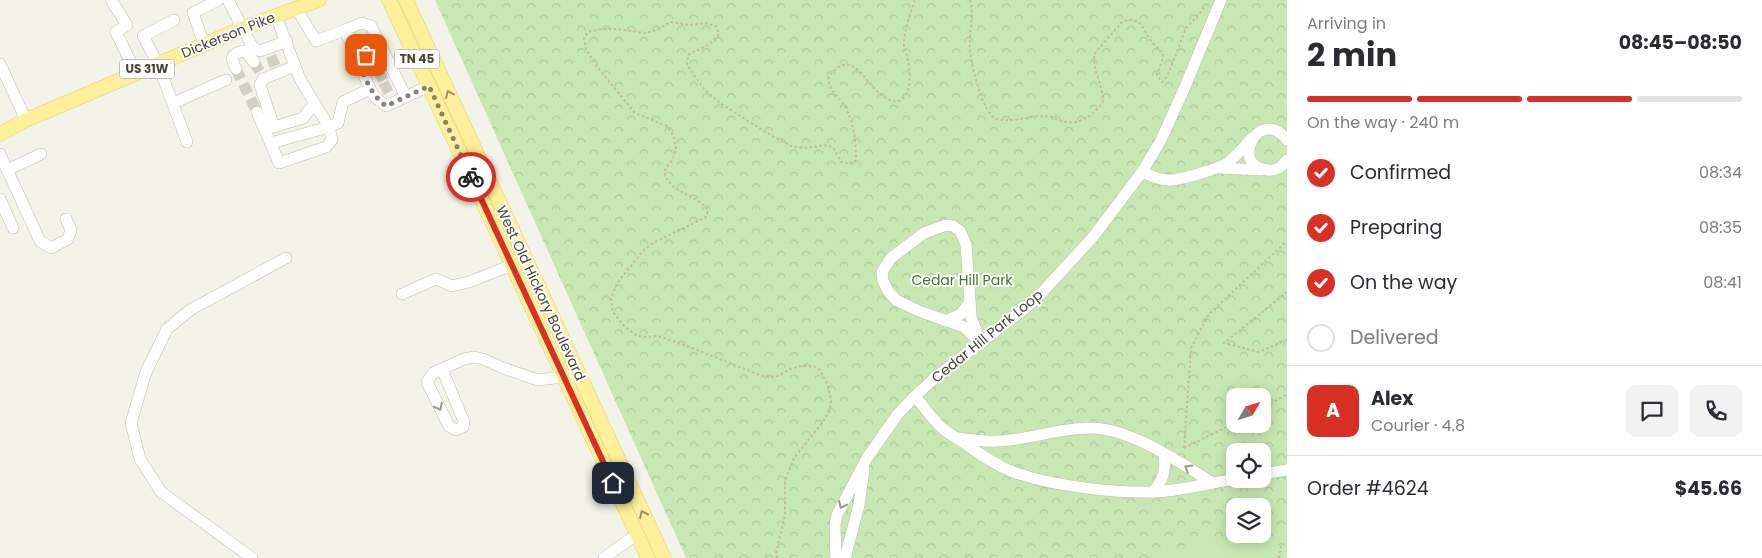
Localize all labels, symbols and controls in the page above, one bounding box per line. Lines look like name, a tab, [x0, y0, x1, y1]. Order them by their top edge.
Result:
street label: Dickerson Pike	[178, 7, 278, 63]
text: Arriving in	[1307, 12, 1386, 35]
text: 08:45–08:50	[1619, 29, 1742, 56]
text: 2 min	[1307, 32, 1397, 77]
pin	[345, 34, 387, 76]
icon: bag	[352, 41, 380, 69]
road number: TN 45	[394, 50, 440, 68]
road number: US 31W	[120, 60, 174, 78]
one-way arrow	[445, 90, 456, 99]
text: On the way · 240 m	[1307, 111, 1459, 134]
courier	[446, 152, 496, 202]
icon: check	[1307, 159, 1335, 187]
text: Confirmed	[1350, 159, 1451, 186]
text: 08:34	[1699, 161, 1742, 184]
icon: bike	[457, 163, 485, 191]
street label: West Old Hickory Boulevard	[491, 202, 591, 384]
icon: check	[1307, 214, 1335, 242]
text: Preparing	[1350, 214, 1442, 241]
text: 08:35	[1699, 216, 1742, 239]
icon: check	[1307, 269, 1335, 297]
text: On the way	[1350, 269, 1457, 296]
park label: Cedar Hill Park	[911, 270, 1013, 290]
text: 08:41	[1703, 271, 1742, 294]
street label: Cedar Hill Park Loop	[927, 285, 1047, 387]
text: Delivered	[1350, 324, 1439, 351]
text: Alex	[1371, 385, 1413, 412]
button: chat	[1626, 385, 1678, 437]
button: phone	[1690, 385, 1742, 437]
north arrow	[1226, 388, 1271, 432]
map controls	[1226, 388, 1271, 543]
text: A	[1326, 397, 1340, 424]
one-way arrow	[433, 402, 443, 411]
text: Courier · 4.8	[1371, 414, 1465, 437]
button: locate	[1226, 443, 1271, 488]
pin	[592, 462, 634, 504]
one-way arrow	[1185, 465, 1194, 475]
icon: home	[599, 469, 627, 497]
text: Order #4624	[1307, 475, 1429, 502]
text: $45.66	[1675, 475, 1742, 502]
button: layers	[1226, 498, 1271, 543]
one-way arrow	[838, 500, 848, 509]
one-way arrow	[639, 510, 649, 519]

